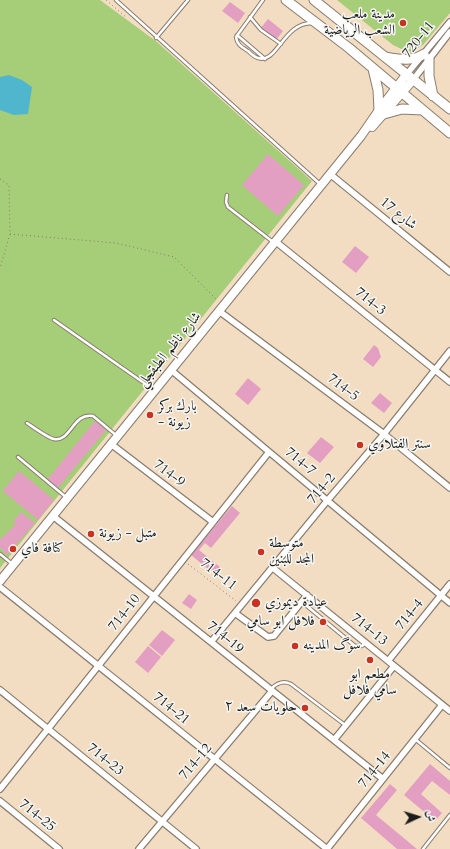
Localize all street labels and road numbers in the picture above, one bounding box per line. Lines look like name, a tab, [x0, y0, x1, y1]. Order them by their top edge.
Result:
street label: 720-11	[399, 18, 439, 62]
street label: شارع 17	[376, 194, 420, 234]
street label: 714-3	[351, 284, 389, 320]
street label: شارع ناظم الطبقجلي	[135, 309, 205, 391]
street label: 714-5	[324, 371, 362, 405]
street label: 714-7	[281, 444, 319, 480]
street label: 714-9	[150, 457, 188, 491]
street label: 714-2	[304, 470, 340, 508]
street label: 714-11	[196, 555, 240, 595]
street label: 714-10	[105, 591, 145, 635]
street label: 714-4	[392, 596, 428, 634]
street label: 714-13	[347, 610, 391, 650]
street label: 714-19	[203, 618, 247, 658]
street label: 714-21	[149, 689, 193, 729]
street label: 714-23	[83, 740, 127, 780]
street label: 714-12	[176, 740, 216, 784]
street label: 714-14	[355, 748, 395, 792]
street label: 714-25	[15, 796, 59, 836]

